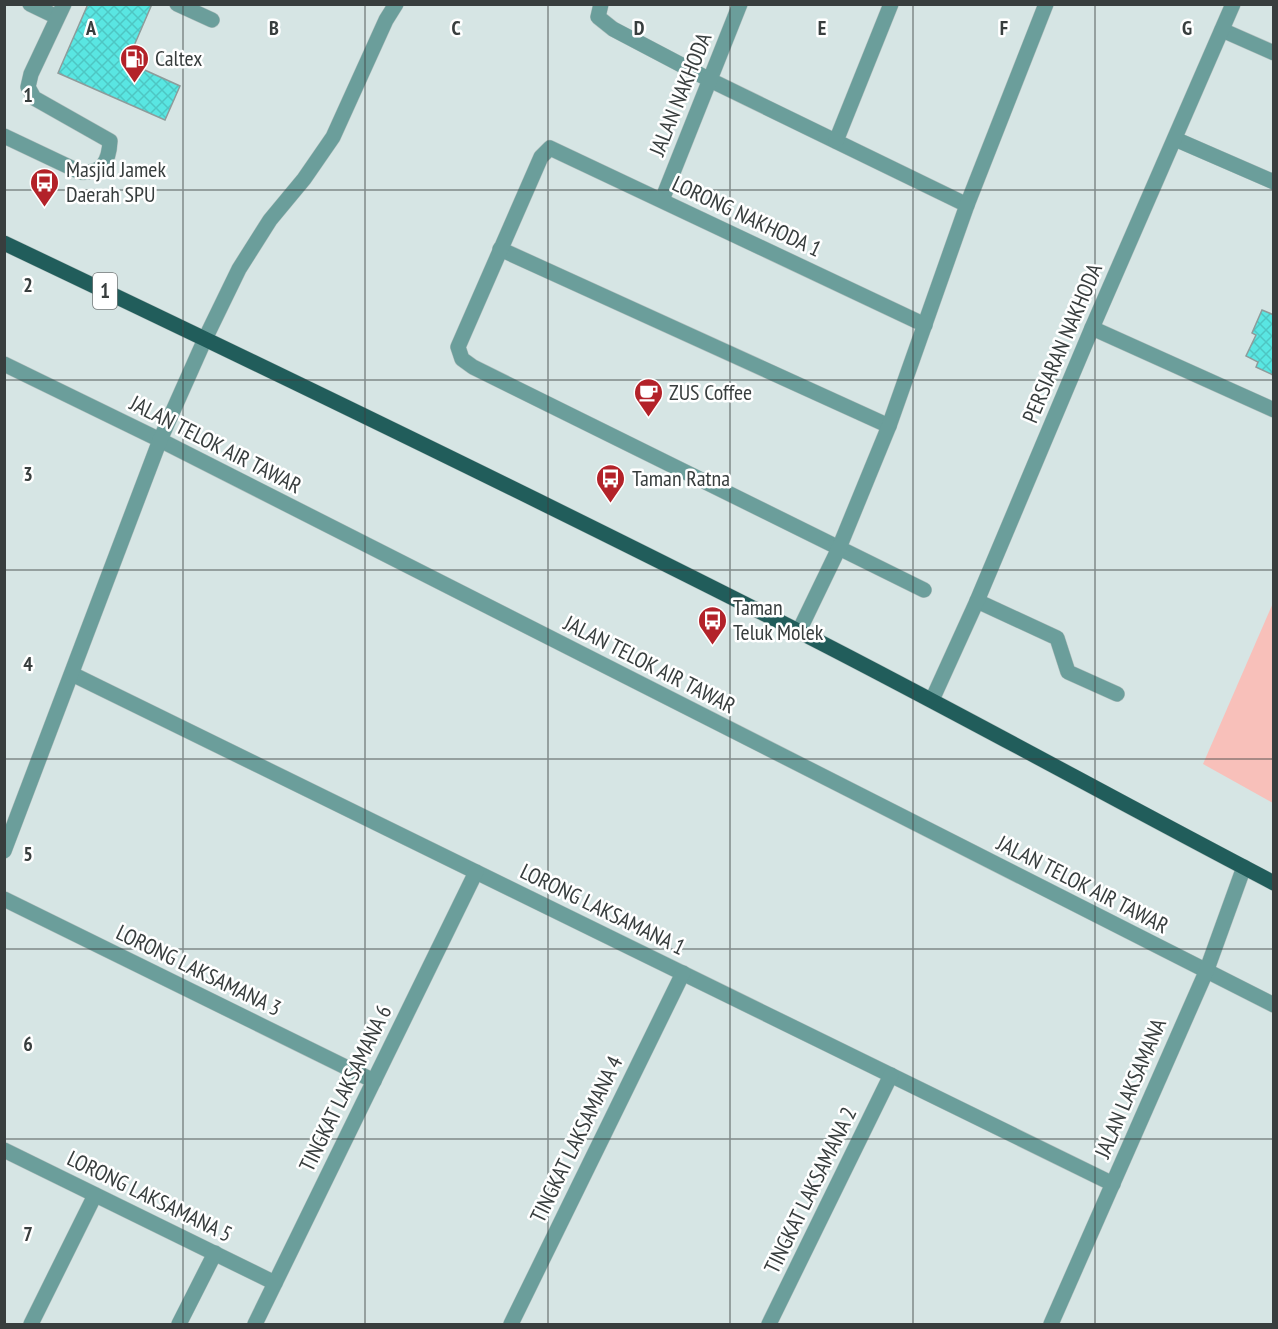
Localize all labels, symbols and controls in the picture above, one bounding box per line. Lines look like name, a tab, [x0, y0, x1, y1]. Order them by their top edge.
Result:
text: A	[85, 15, 97, 41]
text: B	[269, 15, 279, 41]
text: C	[451, 15, 461, 41]
text: D	[634, 15, 645, 41]
text: E	[818, 15, 826, 41]
text: F	[1000, 15, 1008, 41]
text: G	[1182, 15, 1192, 41]
street label: JALAN NAKHODA	[642, 28, 718, 161]
fuel station icon: Caltex	[118, 42, 150, 84]
place label: Caltex	[155, 44, 202, 72]
text: 1	[23, 82, 33, 108]
place label: Masjid Jamek Daerah SPU	[66, 155, 166, 208]
bus stop icon: Masjid Jamek Daerah SPU	[29, 166, 61, 208]
street label: LORONG NAKHODA 1	[668, 169, 826, 263]
street label: PERSIARAN NAKHODA	[1016, 259, 1108, 427]
text: 2	[23, 272, 33, 298]
road number: 1	[93, 273, 117, 309]
cafe icon: ZUS Coffee	[632, 376, 664, 418]
place label: ZUS Coffee	[669, 378, 752, 406]
street label: JALAN TELOK AIR TAWAR	[125, 388, 306, 499]
text: 3	[23, 461, 33, 487]
bus stop icon: Taman Ratna	[595, 462, 627, 504]
place label: Taman Ratna	[632, 464, 730, 492]
place label: Taman Teluk Molek	[733, 593, 824, 646]
bus stop icon: Taman Teluk Molek	[696, 604, 728, 646]
street label: JALAN TELOK AIR TAWAR	[559, 608, 740, 719]
text: 4	[23, 651, 33, 677]
street label: JALAN TELOK AIR TAWAR	[992, 828, 1173, 939]
text: 5	[23, 841, 33, 867]
street label: LORONG LAKSAMANA 1	[516, 857, 690, 961]
street label: LORONG LAKSAMANA 3	[112, 918, 286, 1022]
street label: TINGKAT LAKSAMANA 6	[293, 1000, 397, 1176]
street label: JALAN LAKSAMANA	[1088, 1013, 1172, 1163]
text: 6	[23, 1031, 33, 1057]
street label: TINGKAT LAKSAMANA 4	[524, 1051, 628, 1227]
street label: TINGKAT LAKSAMANA 2	[758, 1102, 862, 1278]
street label: LORONG LAKSAMANA 5	[63, 1144, 237, 1248]
text: 7	[23, 1221, 33, 1247]

